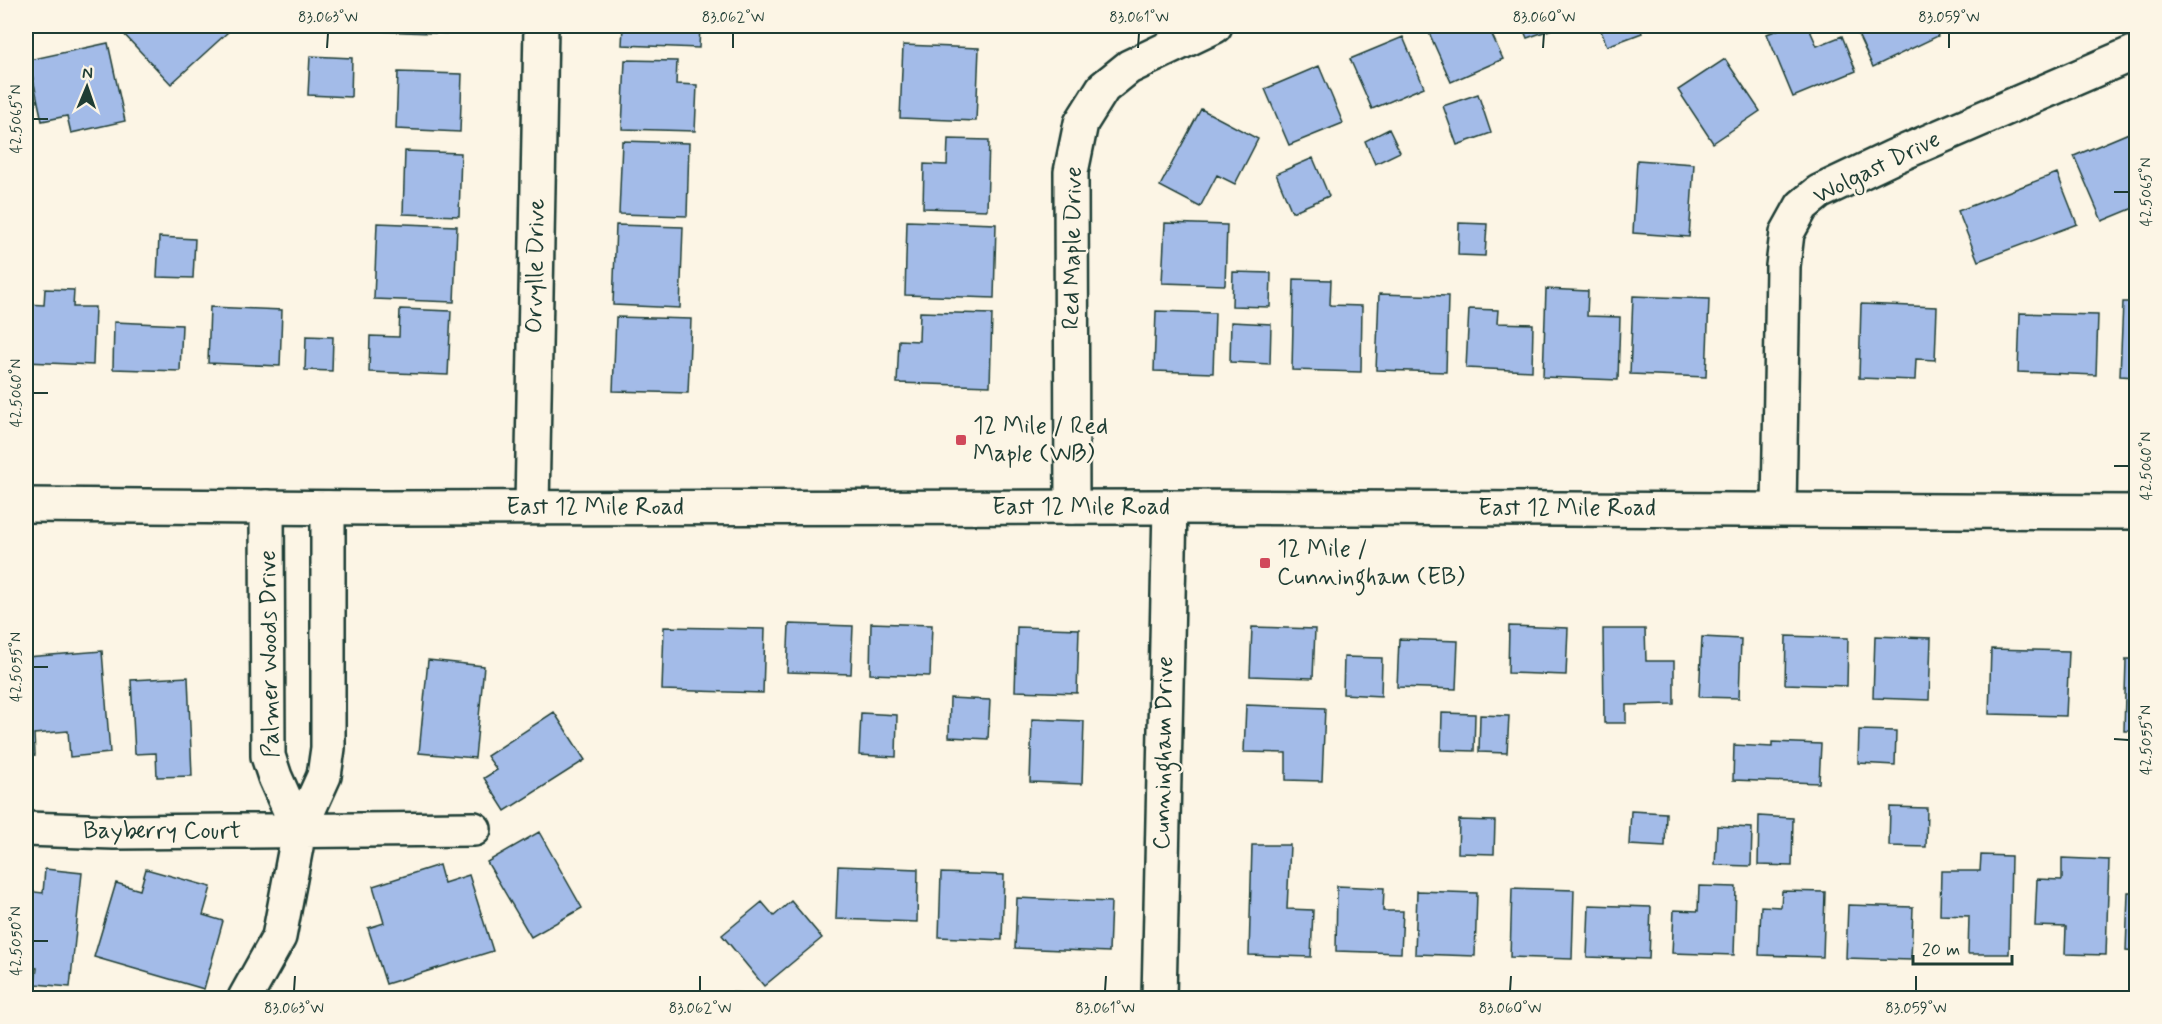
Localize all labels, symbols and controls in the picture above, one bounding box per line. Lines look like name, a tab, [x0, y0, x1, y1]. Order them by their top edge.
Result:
text: 83.063°W	[298, 8, 358, 28]
text: 83.062°W	[702, 8, 764, 28]
text: 83.061°W	[1109, 8, 1169, 28]
text: 83.060°W	[1513, 8, 1575, 28]
text: 83.059°W	[1918, 8, 1980, 28]
north arrow	[57, 57, 117, 117]
text: N	[82, 63, 93, 84]
text: 42.5065°N	[7, 85, 27, 153]
street label: Wolgast Drive	[1808, 124, 1947, 214]
text: 42.5065°N	[2137, 158, 2157, 226]
street label: Red Maple Drive	[1056, 166, 1090, 330]
street label: Orvylle Drive	[519, 198, 553, 334]
text: 42.5060°N	[7, 359, 27, 427]
place label: 12 Mile / Red Maple (WB)	[973, 411, 1108, 470]
text: 42.5060°N	[2137, 432, 2157, 500]
marker: 12 Mile / Red Maple (WB)	[954, 433, 968, 447]
street label: East 12 Mile Road	[506, 492, 684, 523]
street label: East 12 Mile Road	[992, 492, 1170, 523]
street label: East 12 Mile Road	[1478, 493, 1656, 524]
place label: 12 Mile / Cunningham (EB)	[1277, 534, 1465, 596]
street label: Palmer Woods Drive	[253, 550, 287, 758]
marker: 12 Mile / Cunningham (EB)	[1258, 556, 1272, 570]
text: 42.5055°N	[7, 632, 27, 702]
street label: Cunningham Drive	[1147, 656, 1184, 850]
text: 42.5055°N	[2137, 705, 2157, 775]
street label: Bayberry Court	[83, 816, 241, 847]
text: 42.5050°N	[7, 906, 27, 976]
scale bar	[1913, 928, 2012, 966]
text: 20 m	[1922, 938, 1960, 962]
text: 83.063°W	[264, 999, 324, 1019]
text: 83.062°W	[669, 999, 731, 1019]
text: 83.061°W	[1075, 999, 1135, 1019]
text: 83.060°W	[1479, 999, 1541, 1019]
text: 83.059°W	[1885, 999, 1947, 1019]

